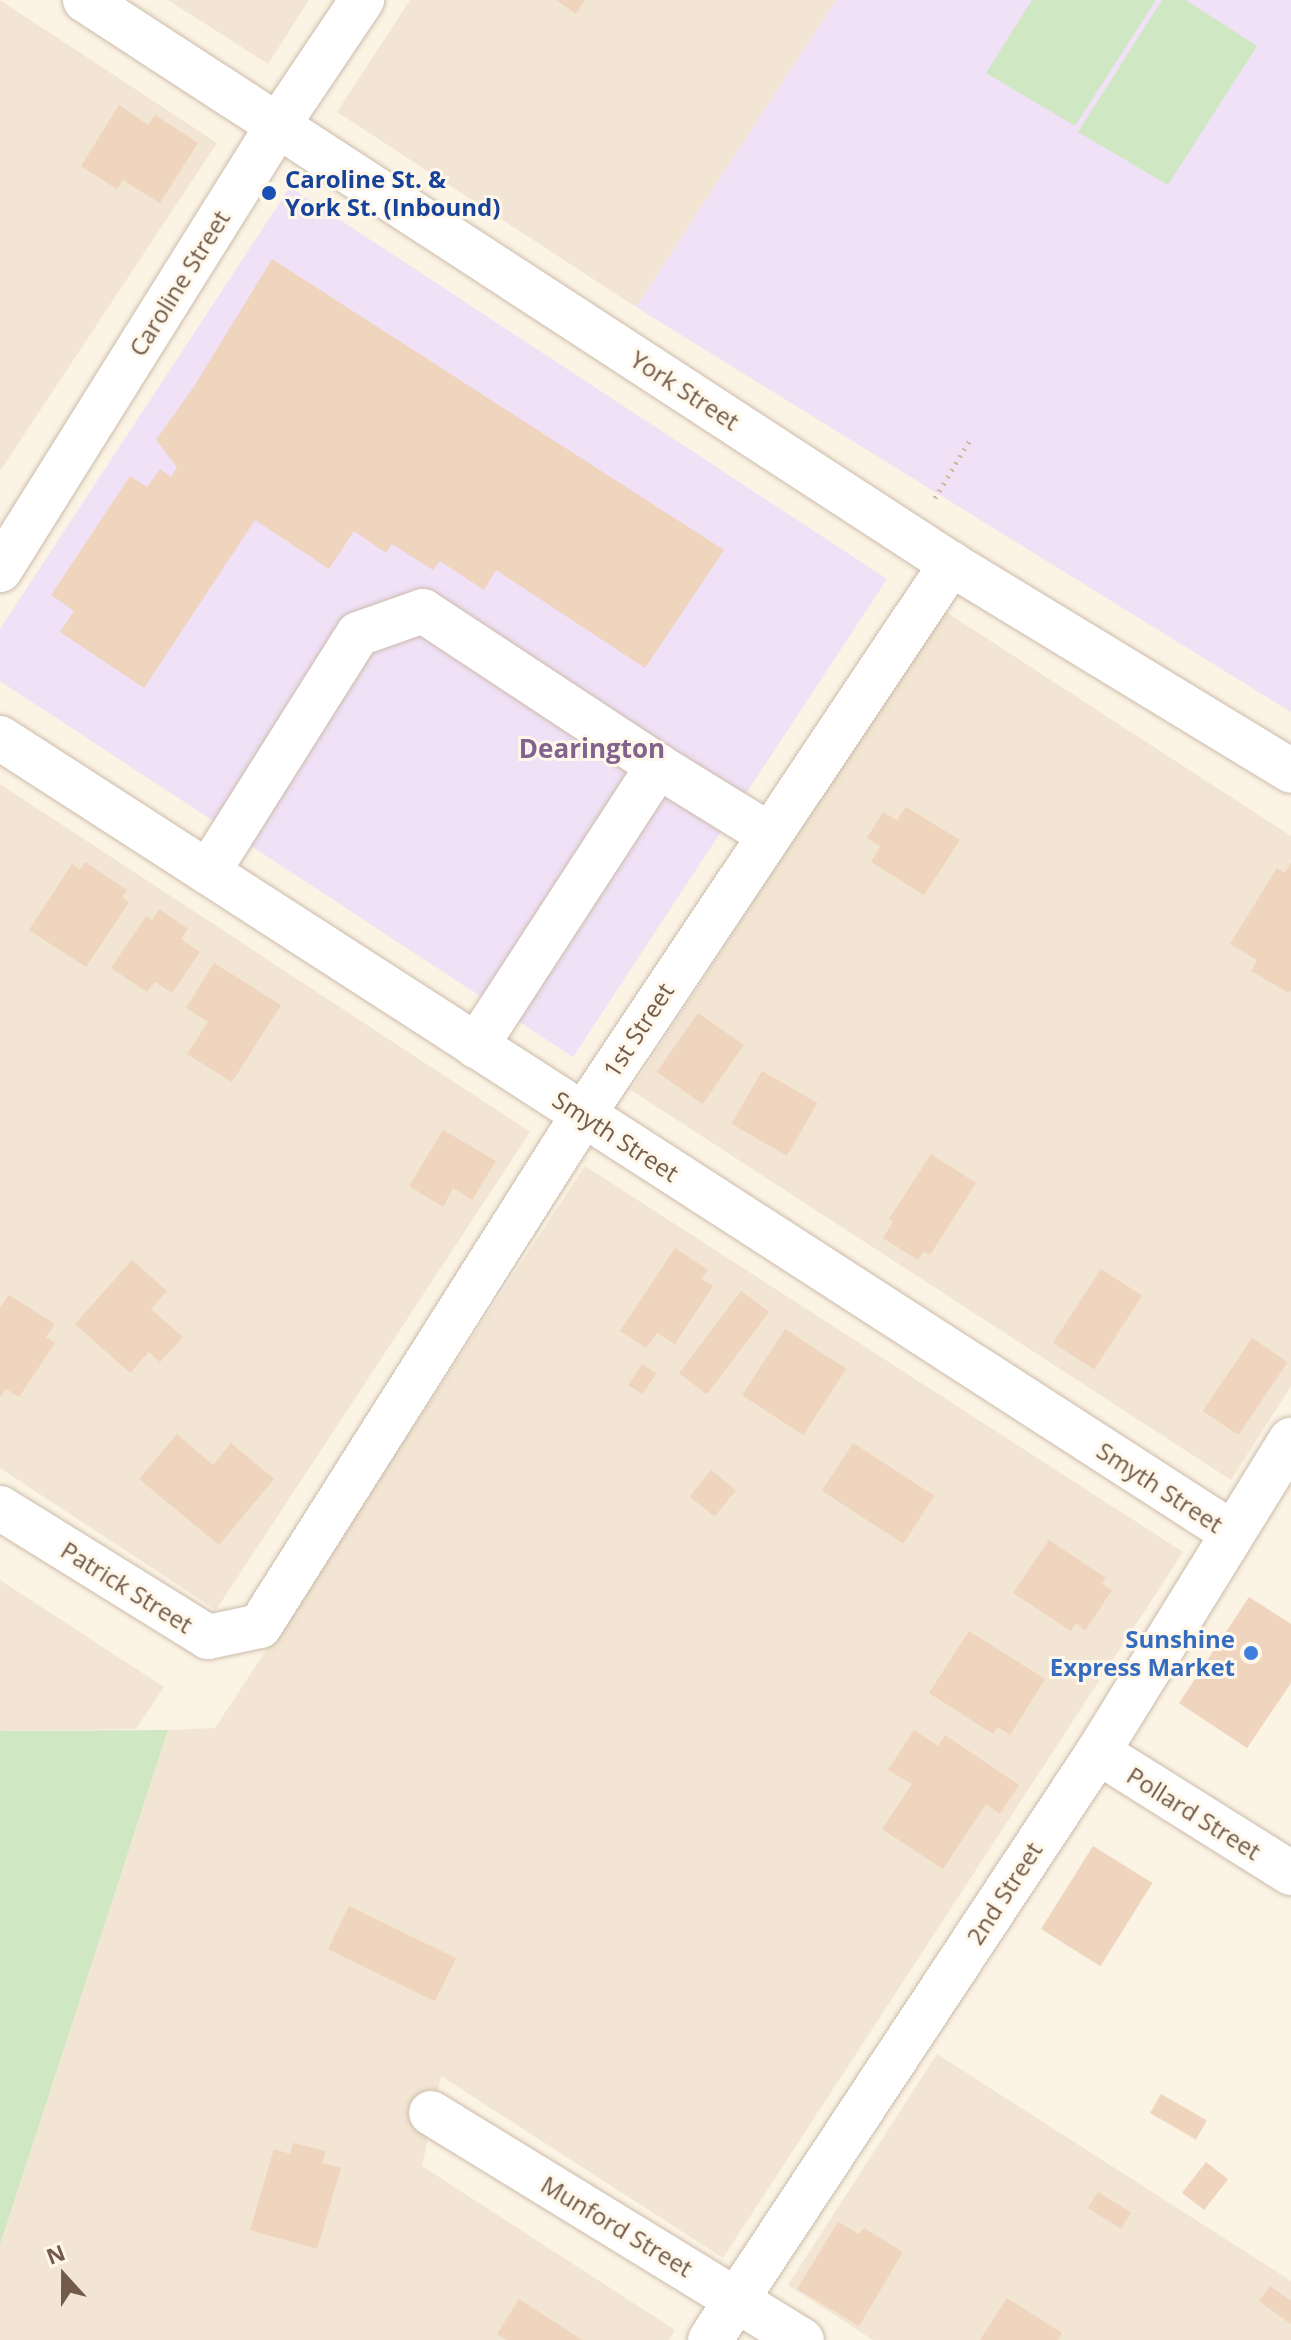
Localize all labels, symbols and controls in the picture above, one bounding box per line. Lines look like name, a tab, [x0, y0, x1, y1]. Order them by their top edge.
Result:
place label: Caroline St. & York St. (Inbound)	[285, 165, 500, 221]
marker: Caroline St. & York St. (Inbound)	[260, 184, 278, 202]
street label: Caroline Street	[123, 205, 235, 361]
street label: York Street	[625, 344, 745, 436]
district label: Dearington	[519, 733, 665, 765]
street label: 1st Street	[597, 977, 679, 1083]
street label: Smyth Street	[548, 1085, 684, 1187]
street label: Smyth Street	[1092, 1436, 1228, 1538]
street label: Patrick Street	[56, 1535, 198, 1639]
place label: Sunshine Express Market	[1050, 1625, 1235, 1681]
marker: Sunshine Express Market	[1242, 1644, 1260, 1662]
street label: Pollard Street	[1122, 1760, 1266, 1866]
street label: 2nd Street	[960, 1836, 1048, 1950]
street label: Munford Street	[536, 2170, 698, 2282]
north arrow	[24, 2236, 104, 2316]
text: N	[42, 2236, 69, 2271]

